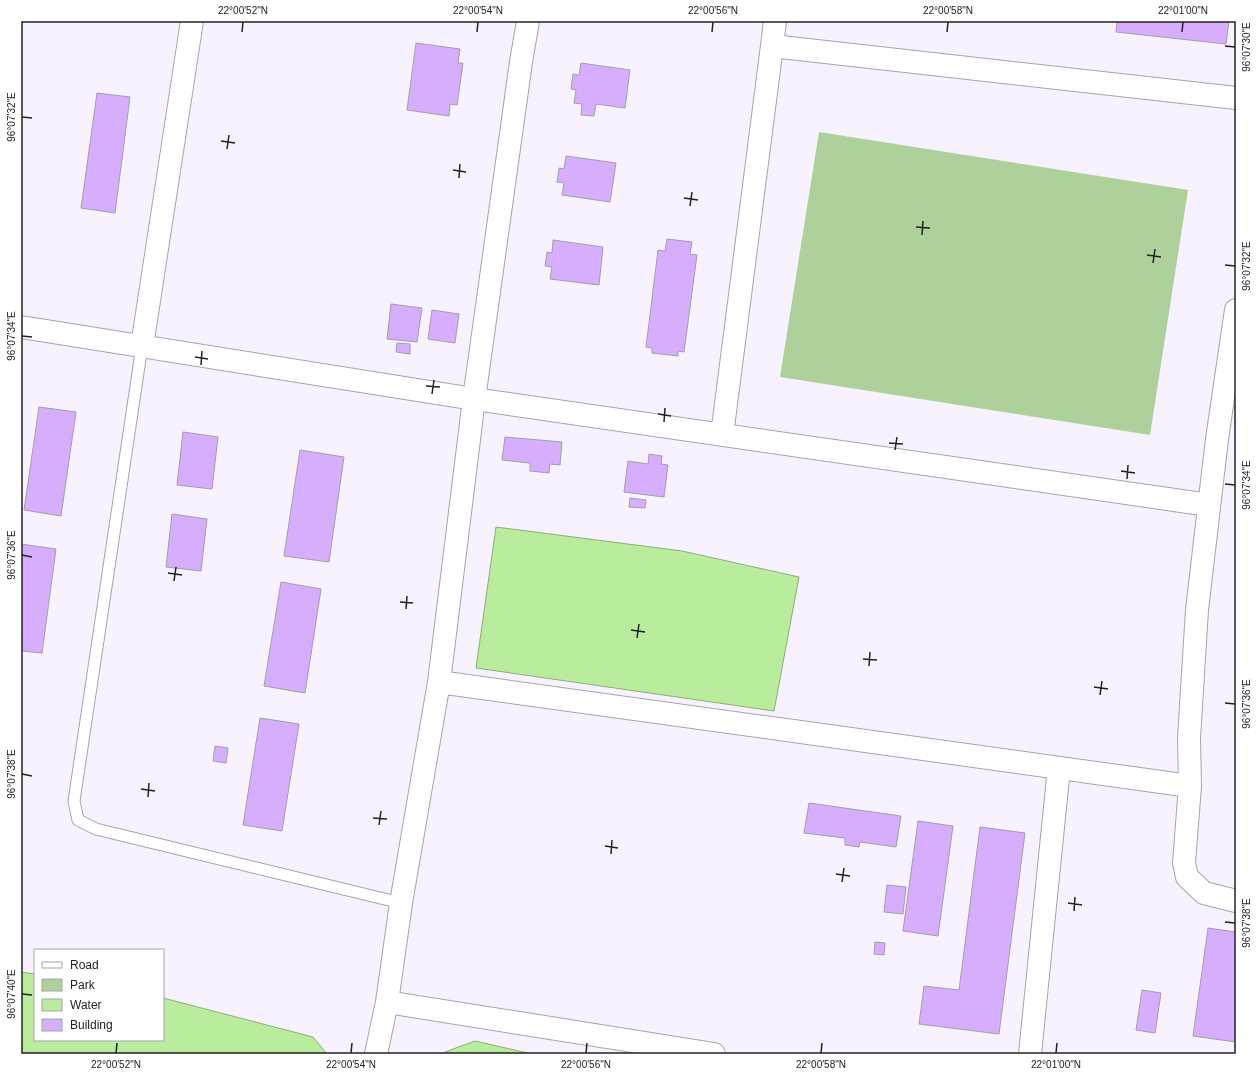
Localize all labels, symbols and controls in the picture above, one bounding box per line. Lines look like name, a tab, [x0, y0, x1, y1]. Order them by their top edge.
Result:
text: 22°00'52"N	[218, 5, 268, 16]
text: 22°00'54"N	[453, 5, 503, 16]
text: 22°00'56"N	[688, 5, 738, 16]
text: 22°00'58"N	[923, 5, 973, 16]
text: 22°01'00"N	[1158, 5, 1208, 16]
text: 96°07'30"E	[1241, 22, 1252, 72]
text: 96°07'32"E	[6, 92, 17, 142]
text: 96°07'32"E	[1241, 241, 1252, 291]
text: 96°07'34"E	[6, 311, 17, 361]
text: 96°07'34"E	[1241, 460, 1252, 510]
text: 96°07'36"E	[6, 530, 17, 580]
text: 96°07'36"E	[1241, 679, 1252, 729]
text: 96°07'38"E	[6, 749, 17, 799]
text: 96°07'38"E	[1241, 898, 1252, 948]
legend	[34, 949, 164, 1041]
text: Road	[70, 958, 99, 972]
text: 96°07'40"E	[6, 969, 17, 1019]
text: Park	[70, 978, 96, 992]
text: Water	[70, 998, 102, 1012]
text: Building	[70, 1018, 113, 1032]
text: 22°00'52"N	[91, 1059, 141, 1070]
text: 22°00'54"N	[326, 1059, 376, 1070]
text: 22°00'56"N	[561, 1059, 611, 1070]
text: 22°00'58"N	[796, 1059, 846, 1070]
text: 22°01'00"N	[1031, 1059, 1081, 1070]

